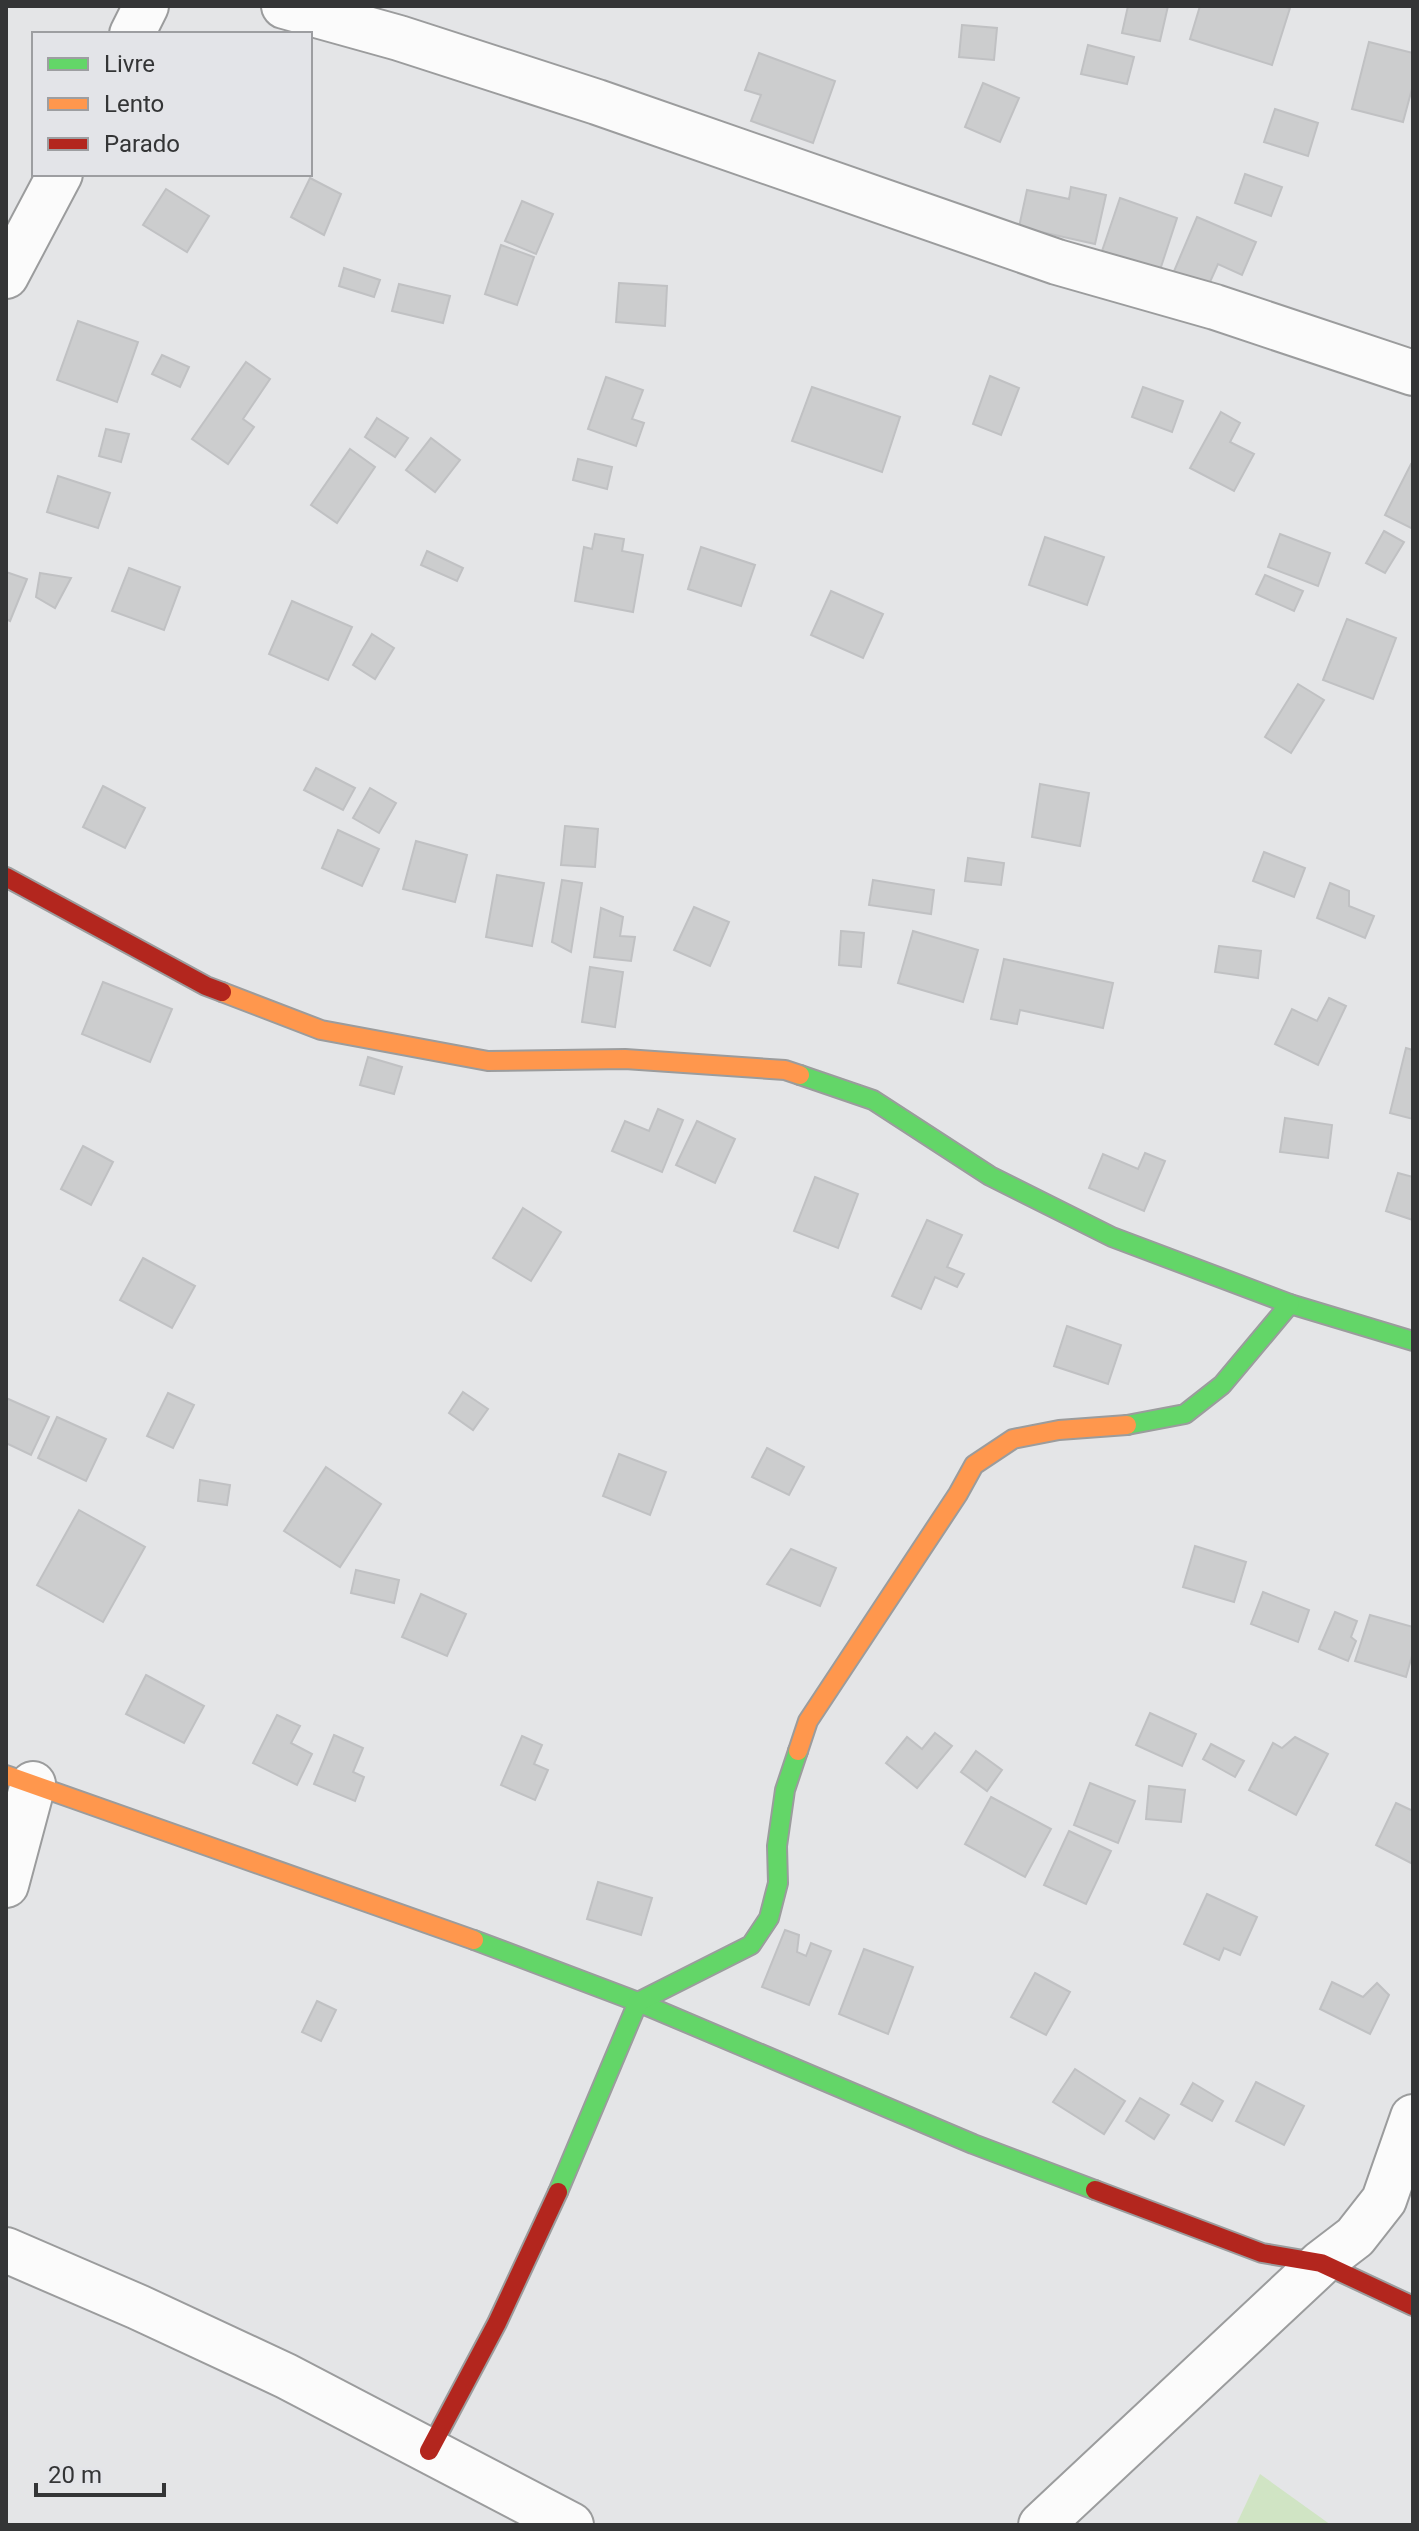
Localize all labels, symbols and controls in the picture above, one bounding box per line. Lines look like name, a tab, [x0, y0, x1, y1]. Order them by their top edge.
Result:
legend	[32, 32, 312, 176]
text: Livre	[104, 50, 155, 78]
text: Lento	[104, 90, 164, 118]
text: Parado	[104, 130, 180, 158]
scale bar	[36, 2447, 164, 2497]
text: 20 m	[48, 2461, 102, 2489]

